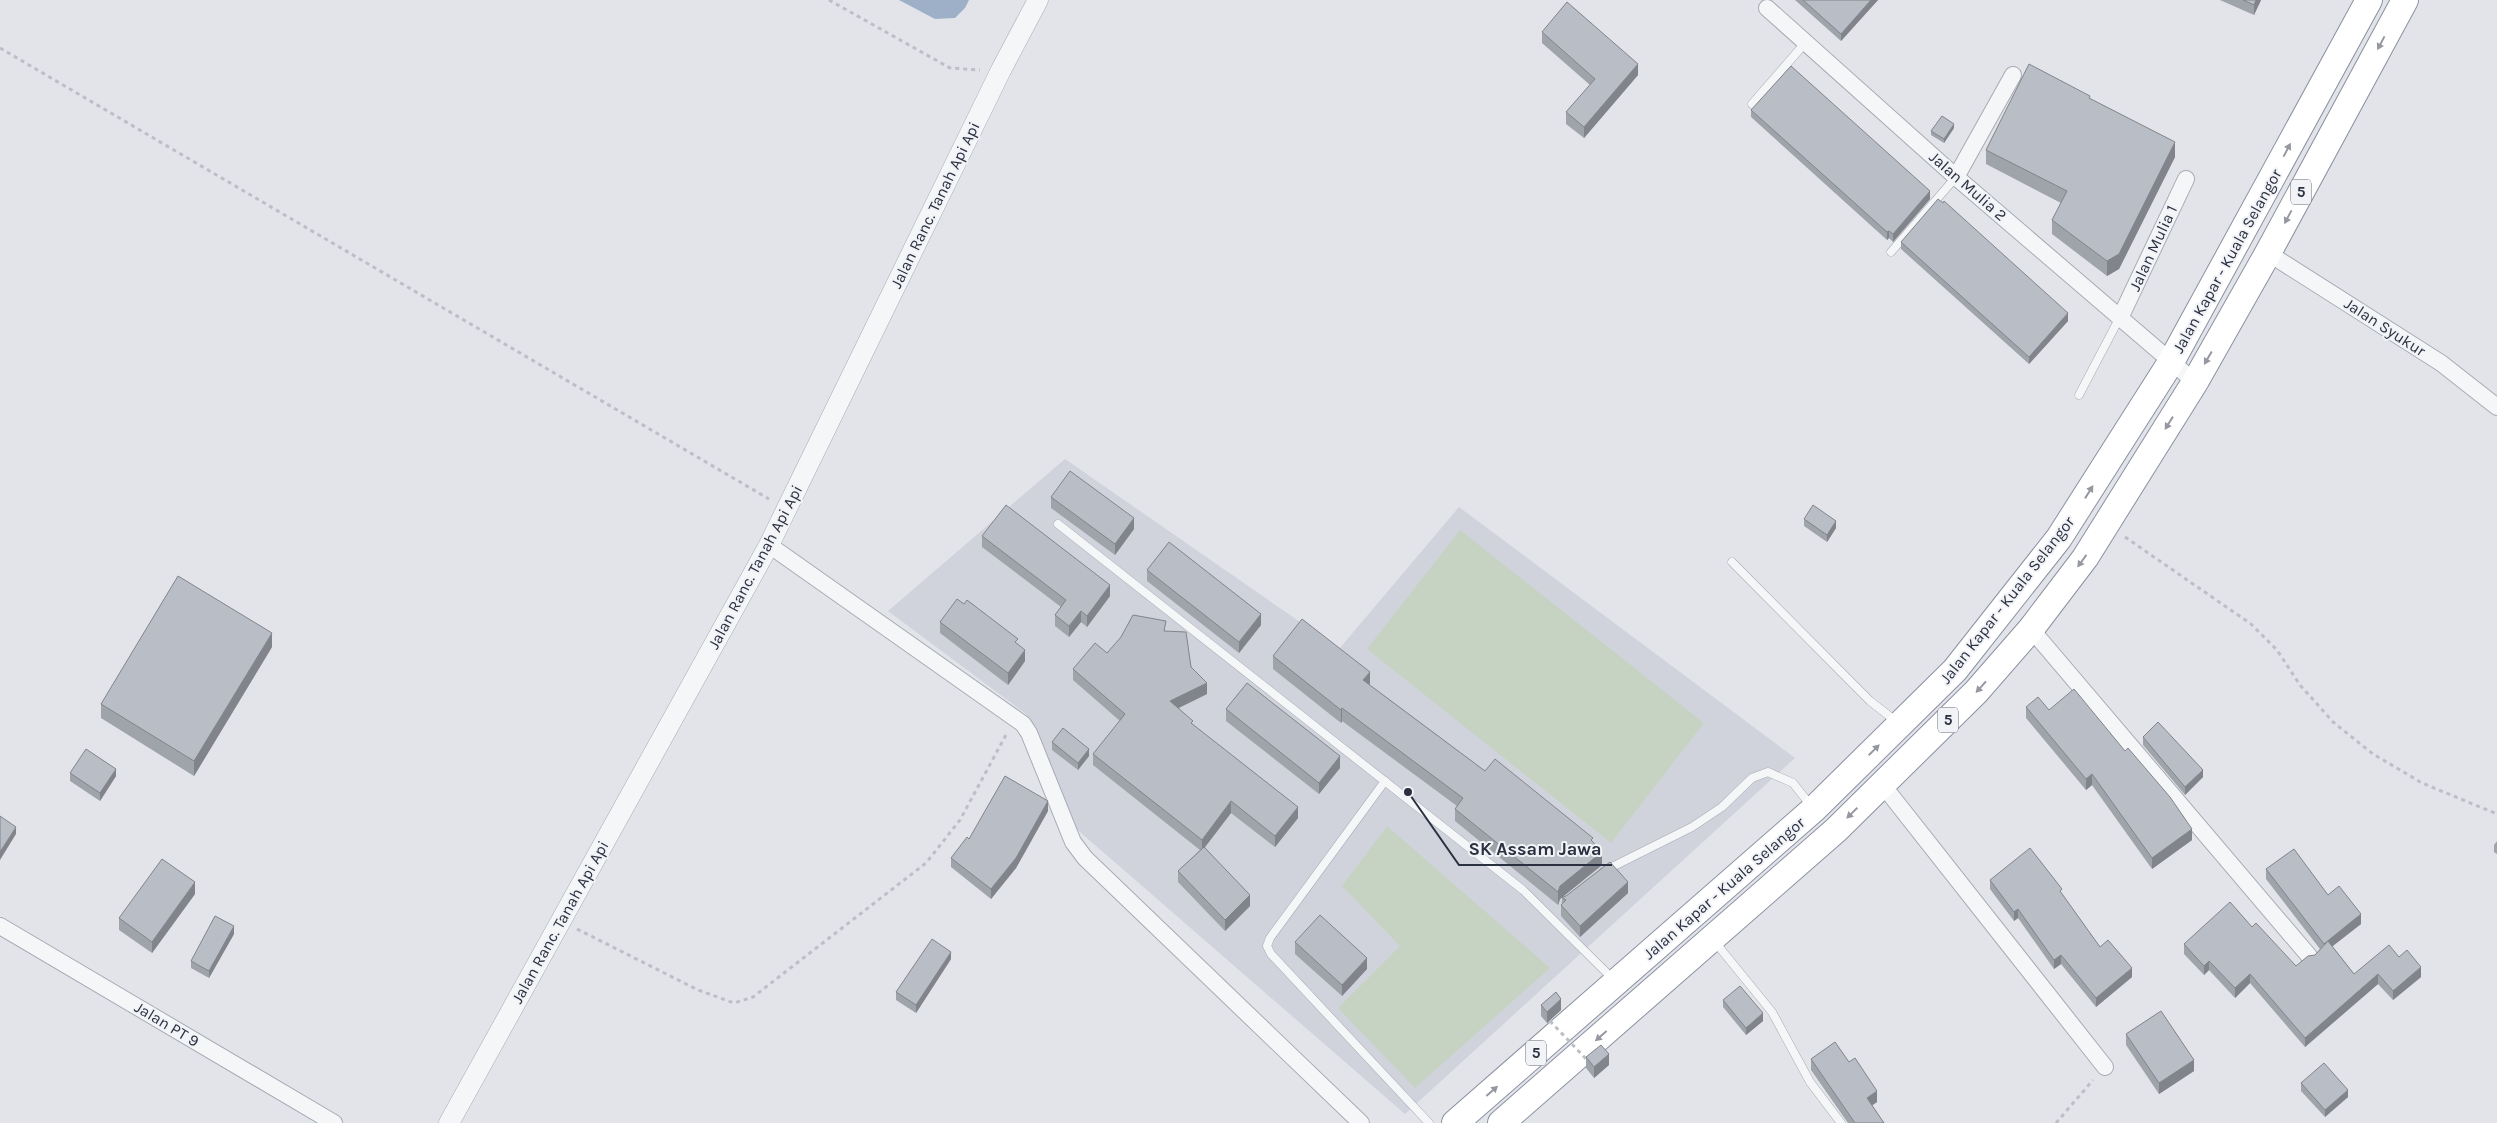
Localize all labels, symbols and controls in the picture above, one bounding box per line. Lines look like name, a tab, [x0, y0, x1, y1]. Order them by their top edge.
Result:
one-way arrow	[2377, 36, 2386, 50]
street label: Jalan Ranc. Tanah Api Api	[886, 119, 984, 291]
one-way arrow	[2283, 144, 2292, 157]
street label: Jalan Mulia 2	[1925, 147, 2011, 225]
street label: Jalan Kapar - Kuala Selangor	[2168, 166, 2286, 356]
road number: 5	[2291, 180, 2311, 204]
street label: Jalan Mulia 1	[2125, 202, 2181, 294]
one-way arrow	[2283, 210, 2292, 223]
street label: Jalan Syukur	[2341, 294, 2429, 360]
one-way arrow	[2204, 351, 2212, 366]
one-way arrow	[2164, 417, 2174, 430]
street label: Jalan Ranc. Tanah Api Api	[704, 482, 806, 652]
one-way arrow	[2084, 485, 2094, 498]
street label: Jalan Kapar - Kuala Selangor	[1936, 512, 2078, 688]
one-way arrow	[2077, 554, 2087, 568]
one-way arrow	[1975, 681, 1986, 694]
road number: 5	[1938, 708, 1958, 732]
one-way arrow	[1867, 744, 1879, 756]
one-way arrow	[1846, 807, 1858, 819]
street label: Jalan Kapar - Kuala Selangor	[1640, 813, 1809, 963]
callout: SK Assam Jawa	[1459, 832, 1612, 865]
street label: Jalan Ranc. Tanah Api Api	[507, 837, 613, 1007]
text: SK Assam Jawa	[1469, 838, 1601, 860]
street label: Jalan PT 9	[131, 997, 203, 1051]
one-way arrow	[1595, 1030, 1607, 1042]
road number: 5	[1526, 1040, 1546, 1066]
one-way arrow	[1486, 1086, 1498, 1097]

